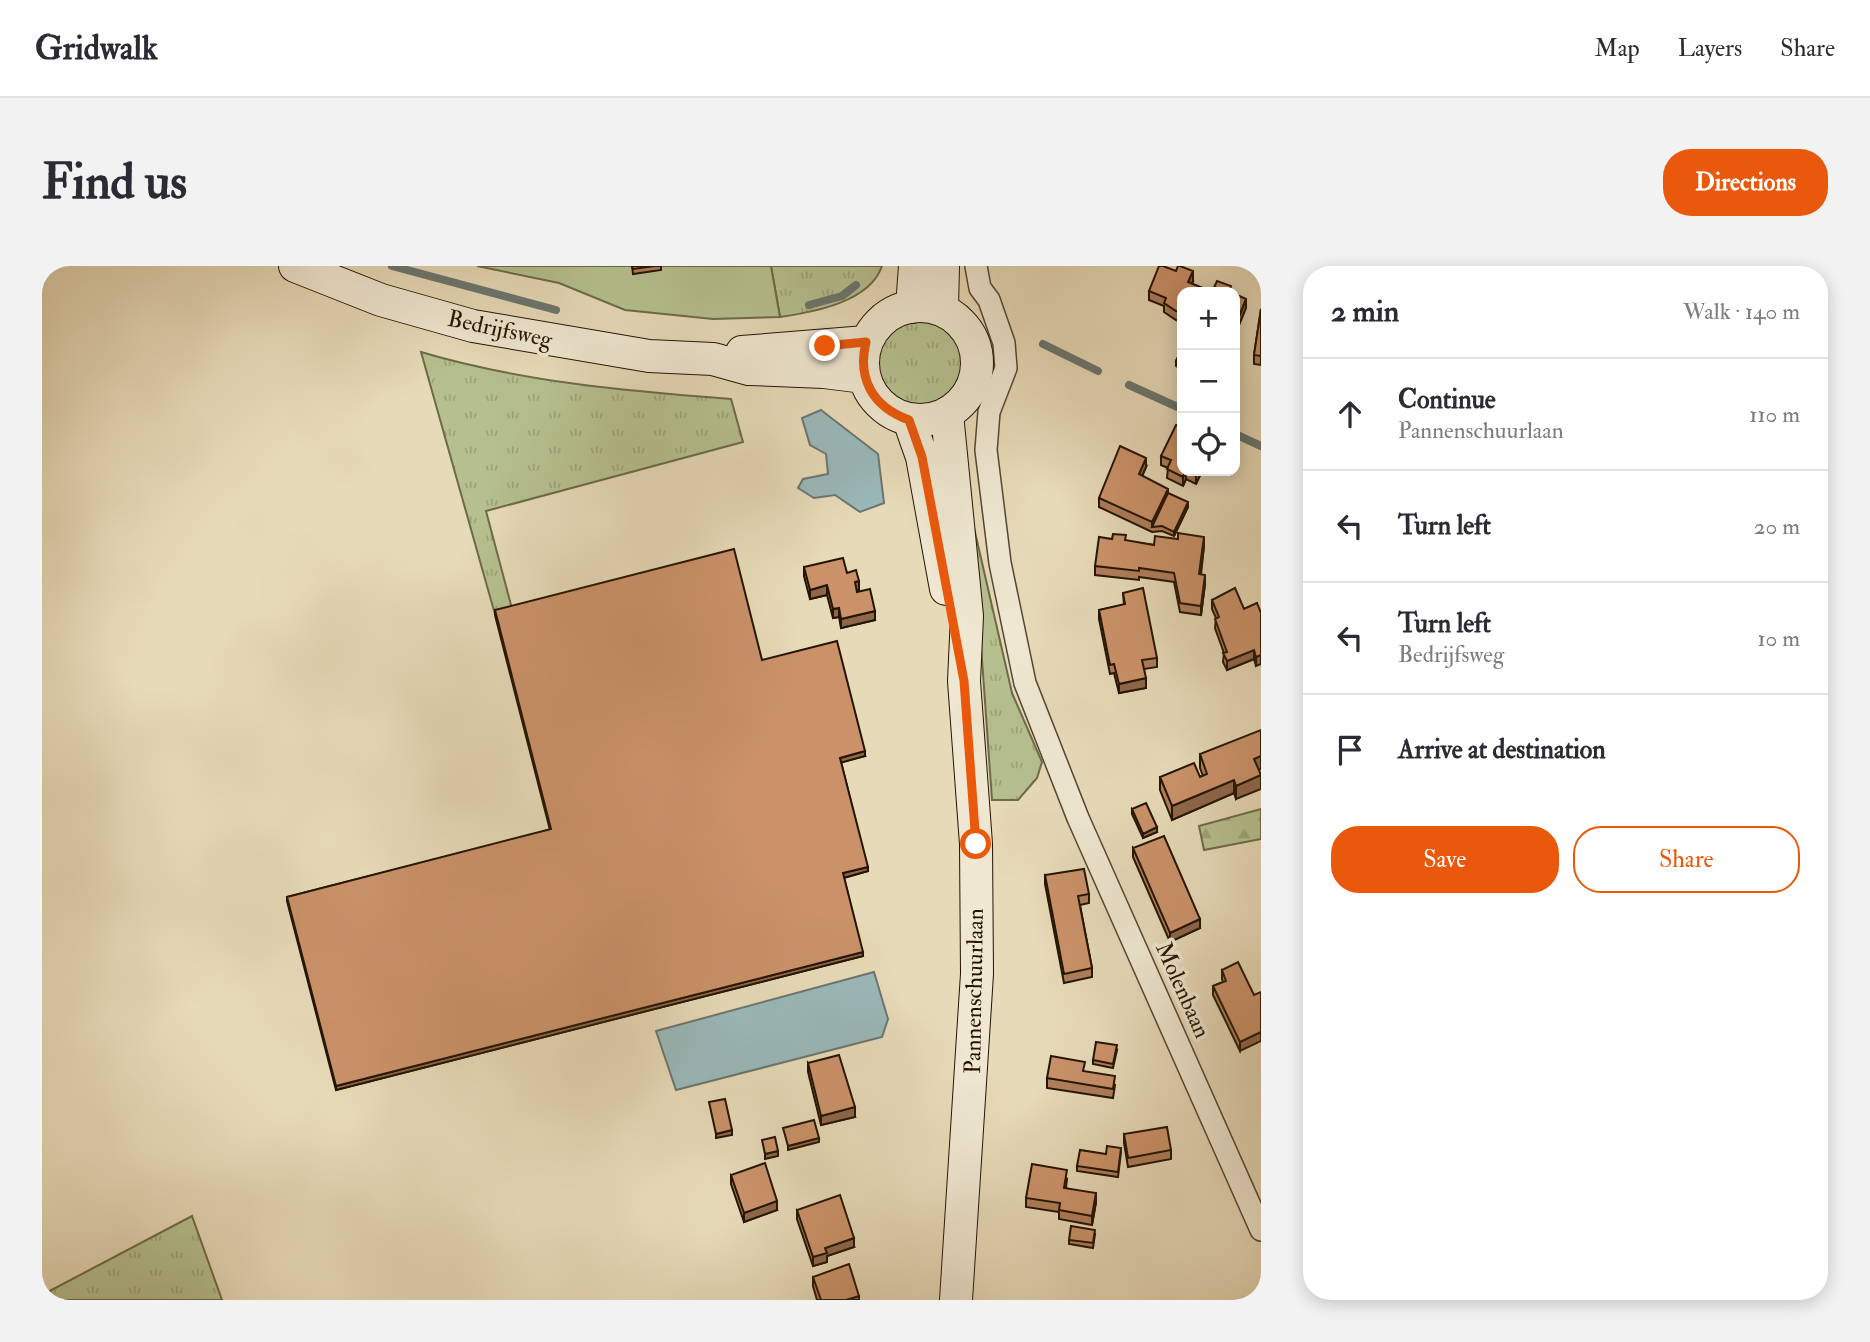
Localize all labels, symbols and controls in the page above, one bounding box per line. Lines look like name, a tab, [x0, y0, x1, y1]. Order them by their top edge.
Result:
text: Gridwalk	[35, 28, 158, 69]
text: Map	[1595, 33, 1640, 64]
text: Layers	[1678, 33, 1742, 64]
text: Share	[1780, 33, 1835, 64]
button: Directions	[1663, 149, 1828, 216]
text: Find us	[42, 152, 187, 213]
map controls	[1177, 287, 1240, 476]
button: +	[1177, 287, 1240, 350]
text: 2 min	[1331, 293, 1399, 330]
text: Walk · 140 m	[1683, 297, 1800, 326]
street label: Bedrijfsweg	[445, 304, 556, 354]
route end	[809, 330, 840, 361]
button: −	[1177, 350, 1240, 413]
text: Continue	[1398, 384, 1496, 416]
icon: ahead	[1331, 395, 1369, 433]
text: 110 m	[1749, 400, 1800, 429]
button: locate	[1177, 413, 1240, 476]
text: Pannenschuurlaan	[1398, 416, 1564, 445]
icon: left	[1331, 507, 1369, 545]
text: Turn left	[1398, 510, 1491, 542]
text: 20 m	[1754, 512, 1800, 541]
text: Turn left	[1398, 608, 1491, 640]
icon: left	[1331, 619, 1369, 657]
text: 10 m	[1757, 624, 1800, 653]
text: Bedrijfsweg	[1398, 640, 1504, 669]
icon: arrive	[1331, 731, 1369, 769]
text: Arrive at destination	[1398, 734, 1606, 766]
button: Save	[1331, 826, 1559, 893]
button: Share	[1573, 826, 1800, 893]
route start	[960, 828, 991, 859]
street label: Pannenschuurlaan	[958, 908, 990, 1074]
street label: Molenbaan	[1149, 938, 1217, 1043]

